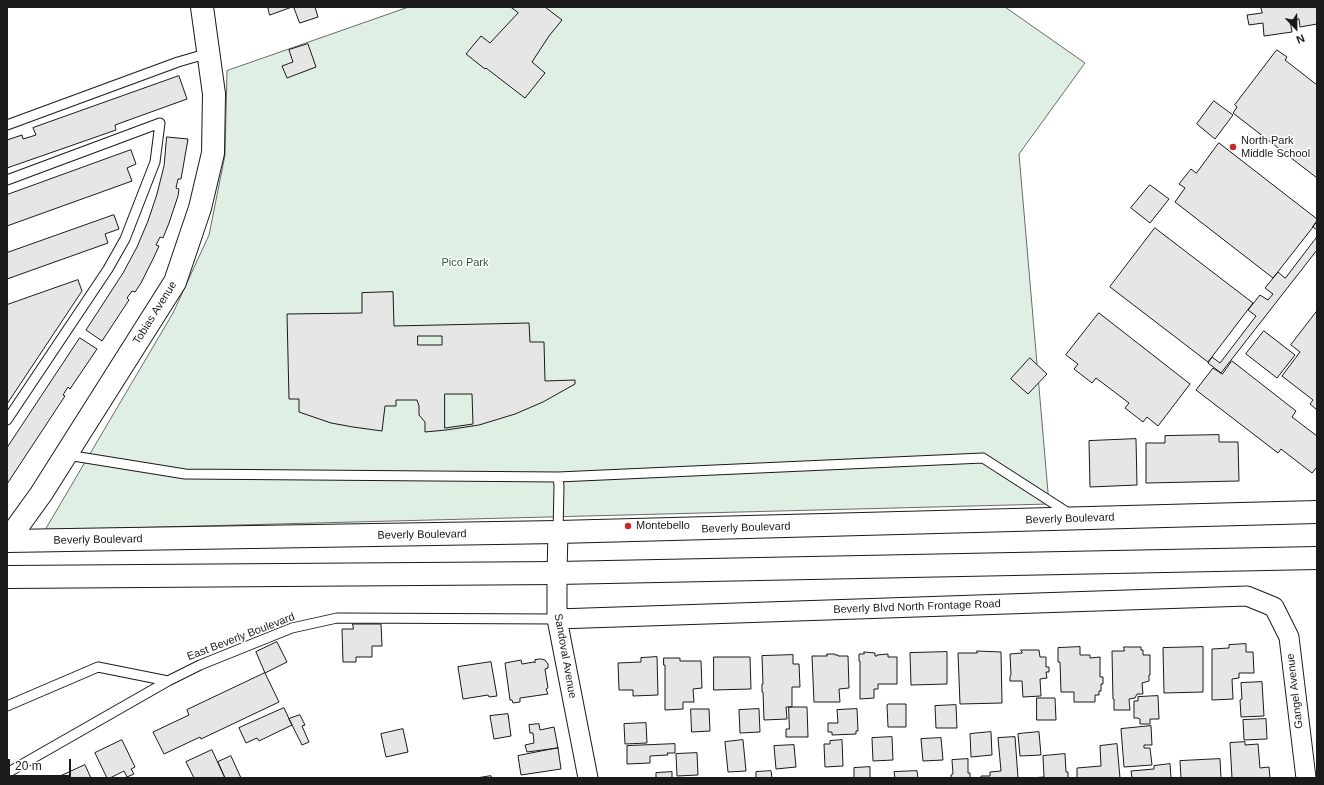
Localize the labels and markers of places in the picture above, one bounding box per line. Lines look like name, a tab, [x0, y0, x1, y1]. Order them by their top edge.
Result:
place label: North Park Middle School	[1241, 134, 1310, 160]
marker: North Park Middle School	[1228, 142, 1238, 152]
place label: Montebello	[636, 519, 690, 533]
marker: Montebello	[623, 521, 633, 531]

